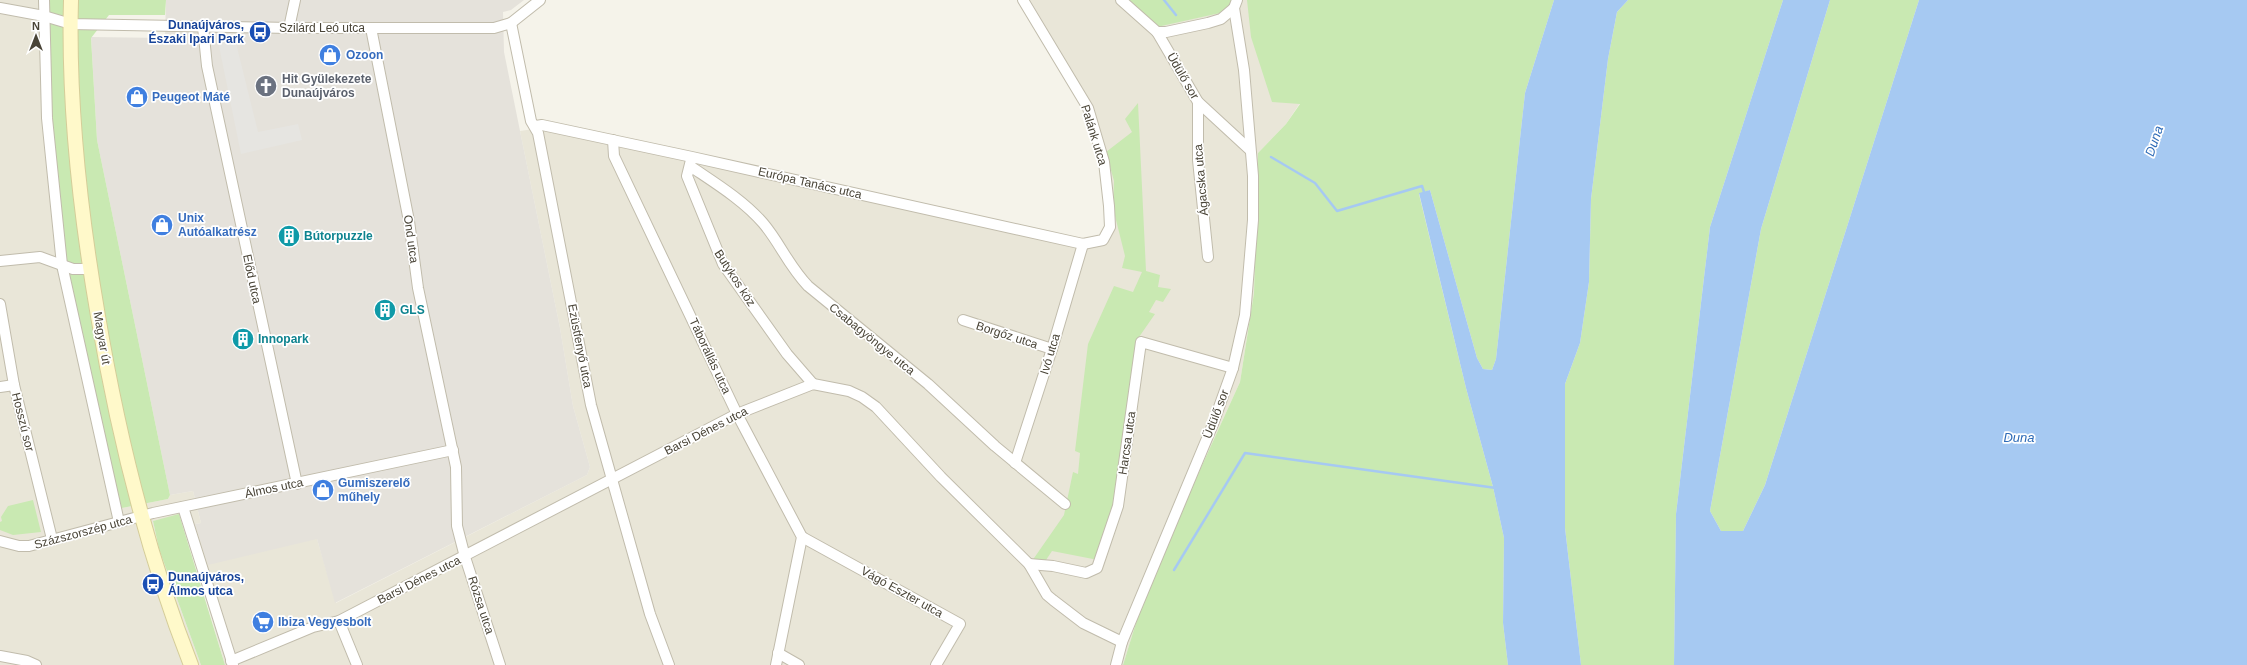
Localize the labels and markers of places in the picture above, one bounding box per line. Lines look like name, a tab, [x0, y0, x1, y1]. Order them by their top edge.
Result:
place label: Dunaújváros, Északi Ipari Park	[149, 18, 244, 46]
bus stop icon: Dunaújváros, Északi Ipari Park	[247, 19, 273, 45]
shop icon: Ozoon	[317, 42, 343, 68]
place label: Ozoon	[346, 48, 383, 62]
place label: Hit Gyülekezete Dunaújváros	[282, 72, 372, 100]
church icon: Hit Gyülekezete Dunaújváros	[253, 73, 279, 99]
shop icon: Peugeot Máté	[124, 84, 150, 110]
place label: Peugeot Máté	[152, 90, 230, 104]
place label: Unix Autóalkatrész	[178, 211, 257, 239]
shop icon: Unix Autóalkatrész	[149, 212, 175, 238]
building icon: Bútorpuzzle	[276, 223, 302, 249]
place label: Bútorpuzzle	[304, 229, 373, 243]
building icon: GLS	[372, 297, 398, 323]
place label: GLS	[400, 303, 425, 317]
building icon: Innopark	[230, 326, 256, 352]
place label: Innopark	[258, 332, 309, 346]
place label: Gumiszerelő műhely	[338, 476, 410, 504]
shop icon: Gumiszerelő műhely	[310, 477, 336, 503]
place label: Dunaújváros, Álmos utca	[168, 570, 244, 598]
bus stop icon: Dunaújváros, Álmos utca	[140, 571, 166, 597]
supermarket icon: Ibiza Vegyesbolt	[250, 609, 276, 635]
place label: Ibiza Vegyesbolt	[278, 615, 371, 629]

